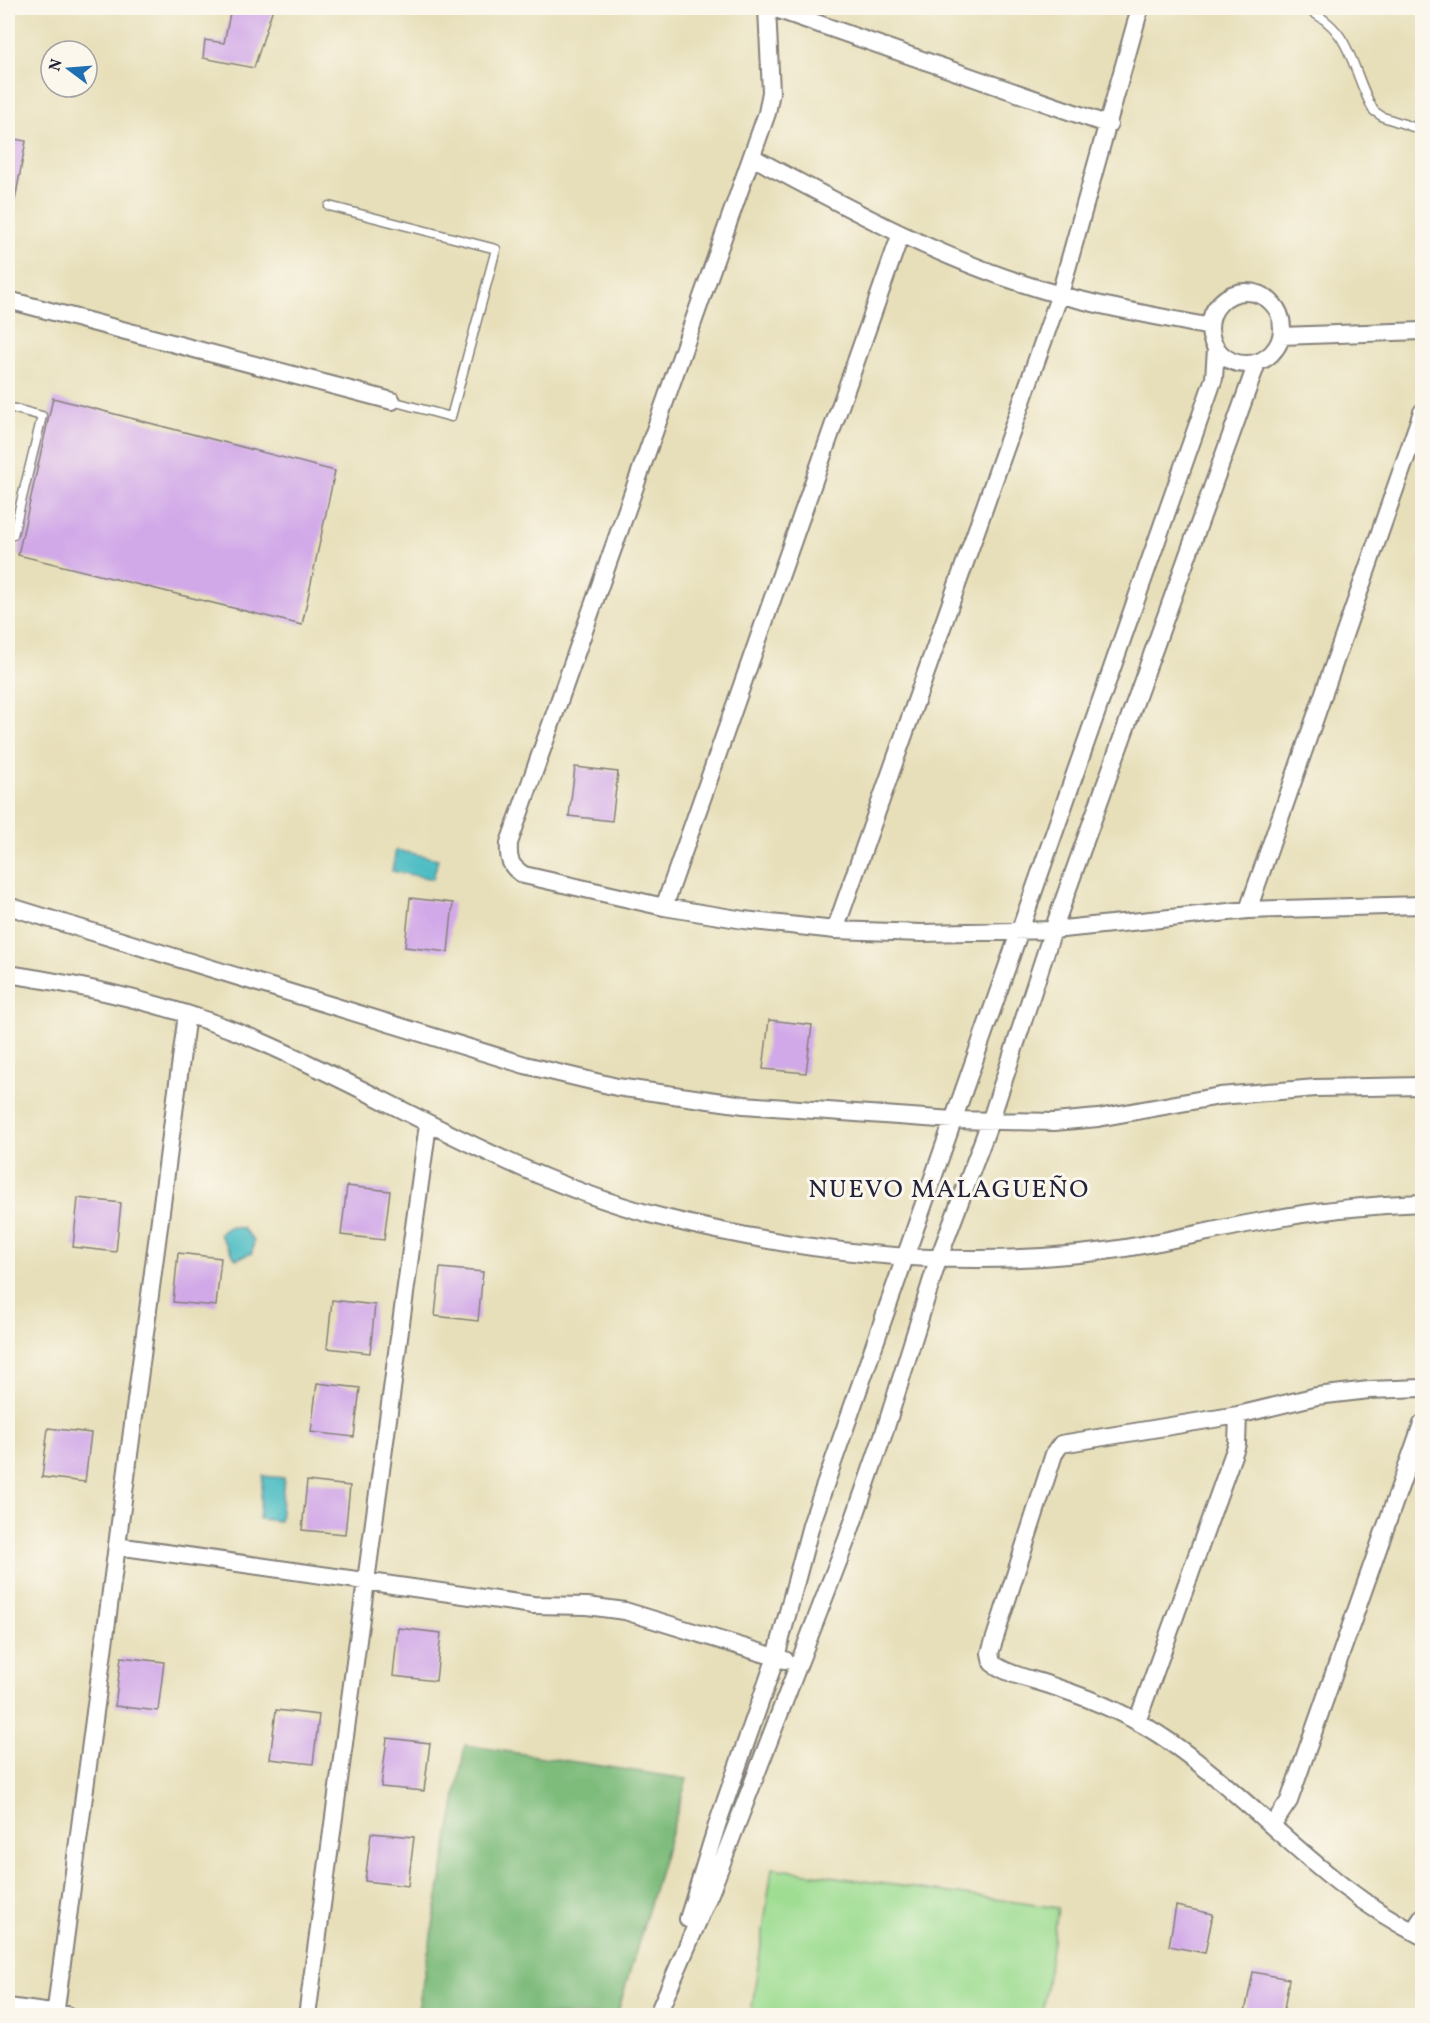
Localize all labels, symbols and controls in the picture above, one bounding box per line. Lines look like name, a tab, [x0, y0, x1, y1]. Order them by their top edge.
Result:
north arrow	[39, 39, 99, 99]
text: N	[44, 56, 69, 74]
district label: NUEVO MALAGUEÑO	[808, 1172, 1090, 1208]

